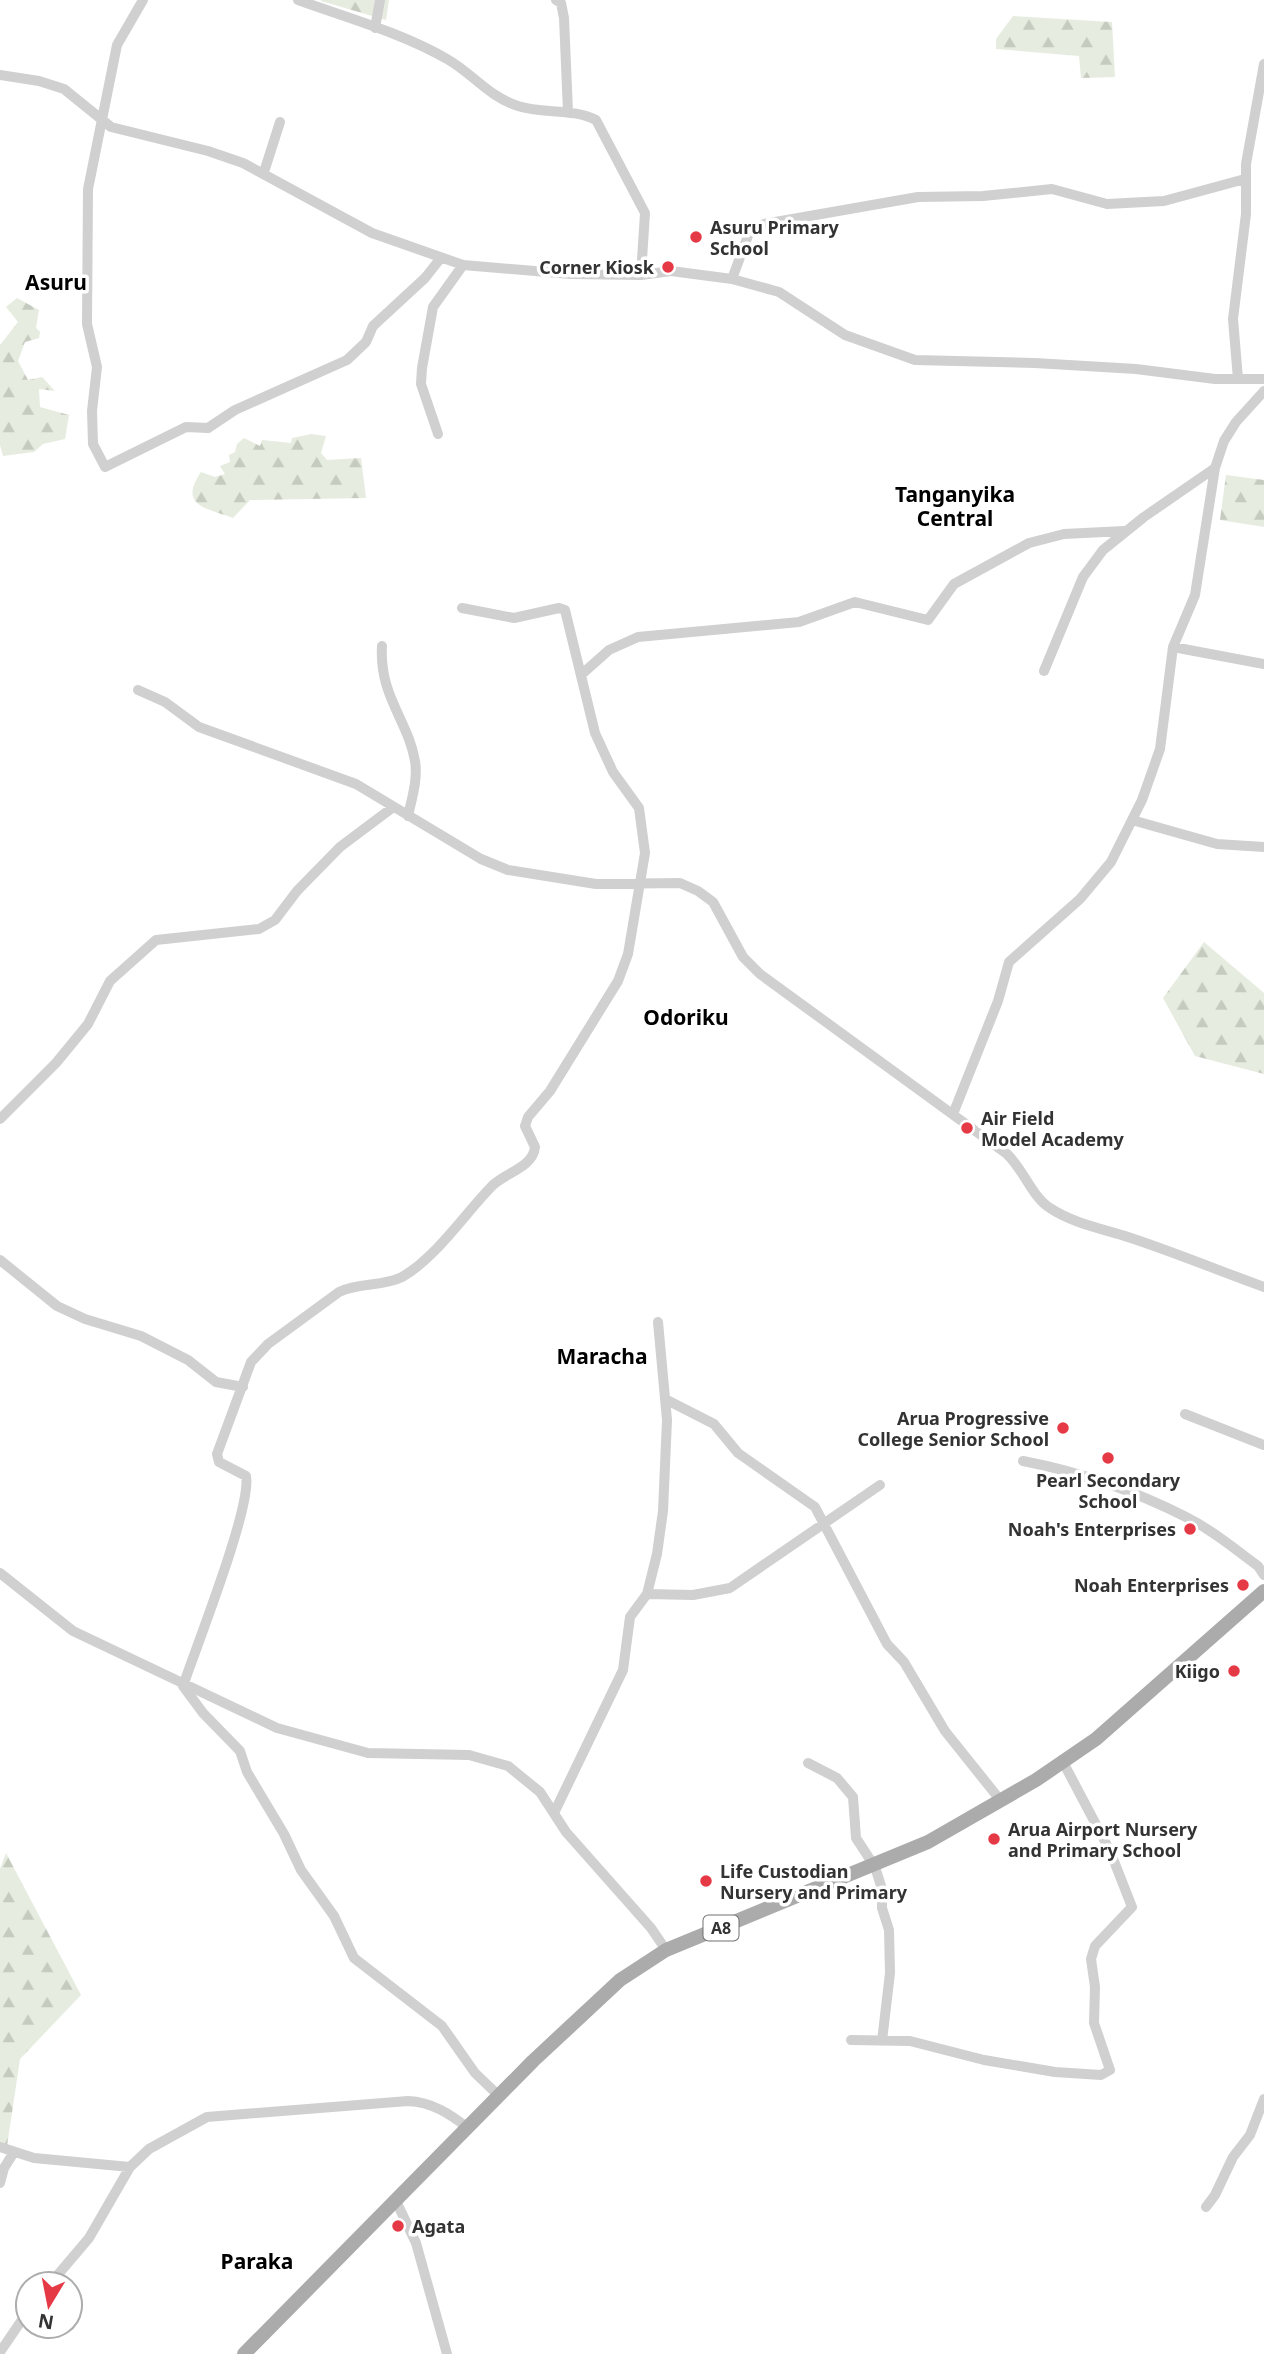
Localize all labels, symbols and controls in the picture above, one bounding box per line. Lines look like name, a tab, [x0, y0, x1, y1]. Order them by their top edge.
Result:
place label: Asuru Primary School	[710, 215, 840, 260]
marker: Asuru Primary School	[688, 229, 704, 245]
place label: Corner Kiosk	[539, 255, 655, 279]
marker: Corner Kiosk	[660, 259, 676, 275]
district label: Asuru	[25, 268, 87, 296]
district label: Tanganyika Central	[895, 480, 1015, 532]
district label: Odoriku	[643, 1003, 729, 1031]
place label: Air Field Model Academy	[981, 1106, 1125, 1151]
marker: Air Field Model Academy	[959, 1120, 975, 1136]
district label: Maracha	[557, 1342, 648, 1370]
place label: Arua Progressive College Senior School	[857, 1406, 1049, 1451]
marker: Arua Progressive College Senior School	[1055, 1420, 1071, 1436]
marker: Pearl Secondary School	[1100, 1450, 1116, 1466]
place label: Pearl Secondary School	[1036, 1468, 1181, 1513]
place label: Noah's Enterprises	[1008, 1517, 1176, 1541]
marker: Noah's Enterprises	[1182, 1521, 1198, 1537]
place label: Noah Enterprises	[1074, 1573, 1229, 1597]
marker: Noah Enterprises	[1235, 1577, 1251, 1593]
place label: Kiigo	[1175, 1659, 1220, 1683]
marker: Kiigo	[1226, 1663, 1242, 1679]
place label: Arua Airport Nursery and Primary School	[1008, 1817, 1198, 1862]
marker: Arua Airport Nursery and Primary School	[986, 1831, 1002, 1847]
place label: Life Custodian Nursery and Primary	[720, 1859, 908, 1904]
marker: Life Custodian Nursery and Primary	[698, 1873, 714, 1889]
road number: A8	[704, 1916, 738, 1940]
place label: Agata	[412, 2214, 465, 2238]
marker: Agata	[390, 2218, 406, 2234]
district label: Paraka	[221, 2247, 293, 2275]
north arrow	[14, 2270, 84, 2340]
text: N	[36, 2308, 56, 2336]

